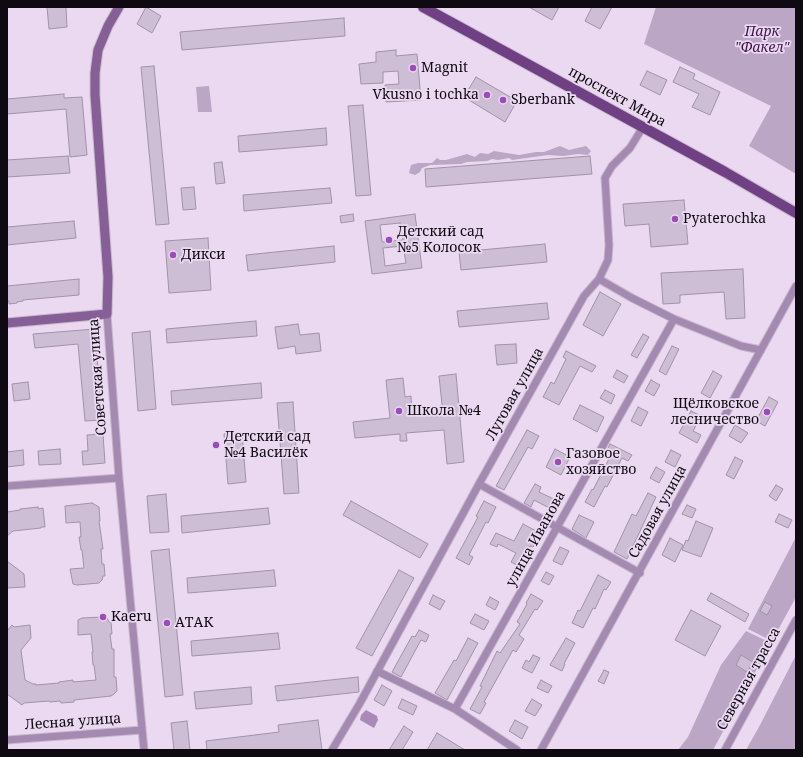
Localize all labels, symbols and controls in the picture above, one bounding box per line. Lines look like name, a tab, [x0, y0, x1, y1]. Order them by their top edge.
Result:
park label: Парк "Факел"	[735, 24, 789, 56]
place label: Magnit	[421, 60, 468, 76]
marker: Magnit	[408, 63, 418, 73]
street label: проспект Мира	[565, 63, 669, 131]
place label: Vkusno i tochka	[372, 87, 479, 103]
marker: Vkusno i tochka	[482, 90, 492, 100]
place label: Sberbank	[511, 92, 575, 108]
marker: Sberbank	[498, 95, 508, 105]
place label: Pyaterochka	[683, 211, 766, 227]
marker: Pyaterochka	[670, 214, 680, 224]
place label: Детский сад №5 Колосок	[397, 224, 484, 256]
marker: Детский сад №5 Колосок	[384, 235, 394, 245]
place label: Дикси	[181, 247, 225, 263]
marker: Дикси	[168, 250, 178, 260]
street label: Советская улица	[86, 318, 110, 436]
street label: Луговая улица	[483, 345, 547, 443]
place label: Щёлковское лесничество	[671, 396, 759, 428]
place label: Школа №4	[407, 403, 481, 419]
marker: Школа №4	[394, 406, 404, 416]
marker: Щёлковское лесничество	[762, 407, 772, 417]
place label: Детский сад №4 Василёк	[224, 429, 311, 462]
marker: Детский сад №4 Василёк	[211, 440, 221, 450]
place label: Газовое хозяйство	[566, 446, 636, 478]
marker: Газовое хозяйство	[553, 457, 563, 467]
street label: Садовая улица	[625, 463, 691, 561]
street label: улица Иванова	[503, 488, 569, 590]
place label: Kaeru	[111, 609, 152, 625]
marker: Kaeru	[98, 612, 108, 622]
place label: АТАК	[175, 615, 213, 631]
marker: АТАК	[162, 618, 172, 628]
street label: Северная трасса	[714, 625, 784, 733]
street label: Лесная улица	[24, 710, 122, 734]

